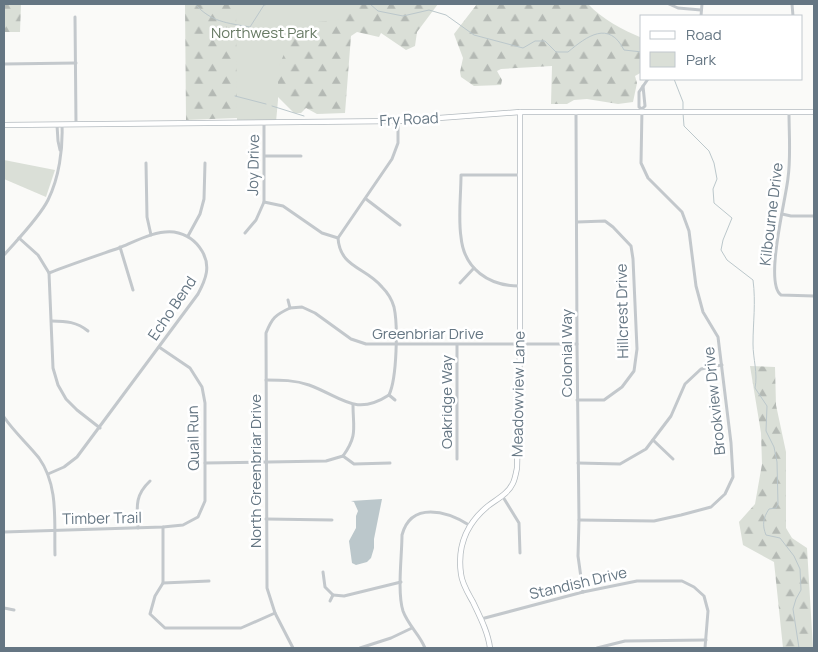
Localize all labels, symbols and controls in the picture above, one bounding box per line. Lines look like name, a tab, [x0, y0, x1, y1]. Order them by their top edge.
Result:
legend	[640, 15, 803, 80]
park label: Northwest Park	[211, 22, 318, 43]
text: Road	[686, 24, 722, 45]
text: Park	[686, 49, 716, 70]
street label: Fry Road	[379, 107, 439, 131]
street label: Joy Drive	[242, 134, 264, 196]
street label: Kilbourne Drive	[754, 161, 788, 267]
street label: Hillcrest Drive	[611, 263, 633, 359]
street label: Echo Bend	[143, 272, 201, 344]
street label: Colonial Way	[556, 309, 577, 397]
street label: Greenbriar Drive	[372, 323, 484, 344]
street label: Meadowview Lane	[506, 330, 530, 457]
street label: Brookview Drive	[698, 346, 730, 456]
street label: Oakridge Way	[436, 355, 457, 449]
street label: North Greenbriar Drive	[245, 394, 266, 548]
street label: Quail Run	[182, 405, 204, 471]
street label: Timber Trail	[62, 507, 142, 529]
street label: Standish Drive	[527, 562, 629, 604]

